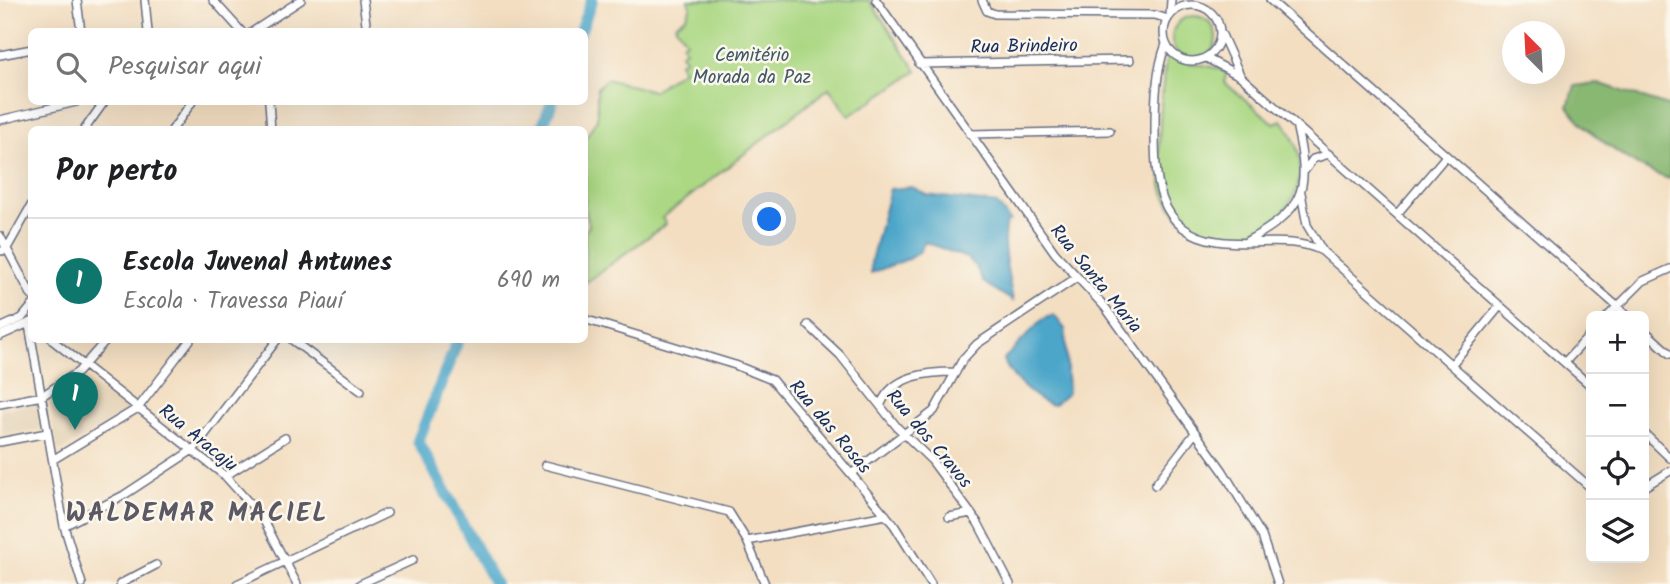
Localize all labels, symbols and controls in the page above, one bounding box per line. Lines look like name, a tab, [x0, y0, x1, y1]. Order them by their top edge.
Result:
north arrow	[1502, 21, 1565, 84]
search box	[28, 28, 588, 105]
street label: Rua Brindeiro	[970, 31, 1078, 63]
park label: Cemitério Morada da Paz	[693, 41, 811, 93]
text: Pesquisar aqui	[108, 46, 261, 88]
icon: search	[52, 48, 90, 86]
text: Por perto	[56, 148, 177, 196]
your location	[752, 202, 786, 236]
street label: Rua Santa Maria	[1042, 218, 1149, 341]
text: Escola Juvenal Antunes	[123, 242, 392, 284]
text: 1	[76, 263, 82, 299]
text: 690 m	[497, 263, 560, 299]
text: Escola · Travessa Piauí	[123, 284, 343, 320]
map controls	[1586, 311, 1649, 563]
button: +	[1586, 311, 1649, 374]
pin: 1	[52, 372, 98, 430]
street label: Rua das Rosas	[781, 373, 878, 481]
button: −	[1586, 374, 1649, 437]
street label: Rua dos Cravos	[878, 383, 979, 496]
street label: Rua Aracaju	[151, 397, 244, 480]
button: locate	[1586, 437, 1649, 500]
district label: WALDEMAR MACIEL	[66, 493, 328, 535]
button: layers	[1586, 500, 1649, 563]

